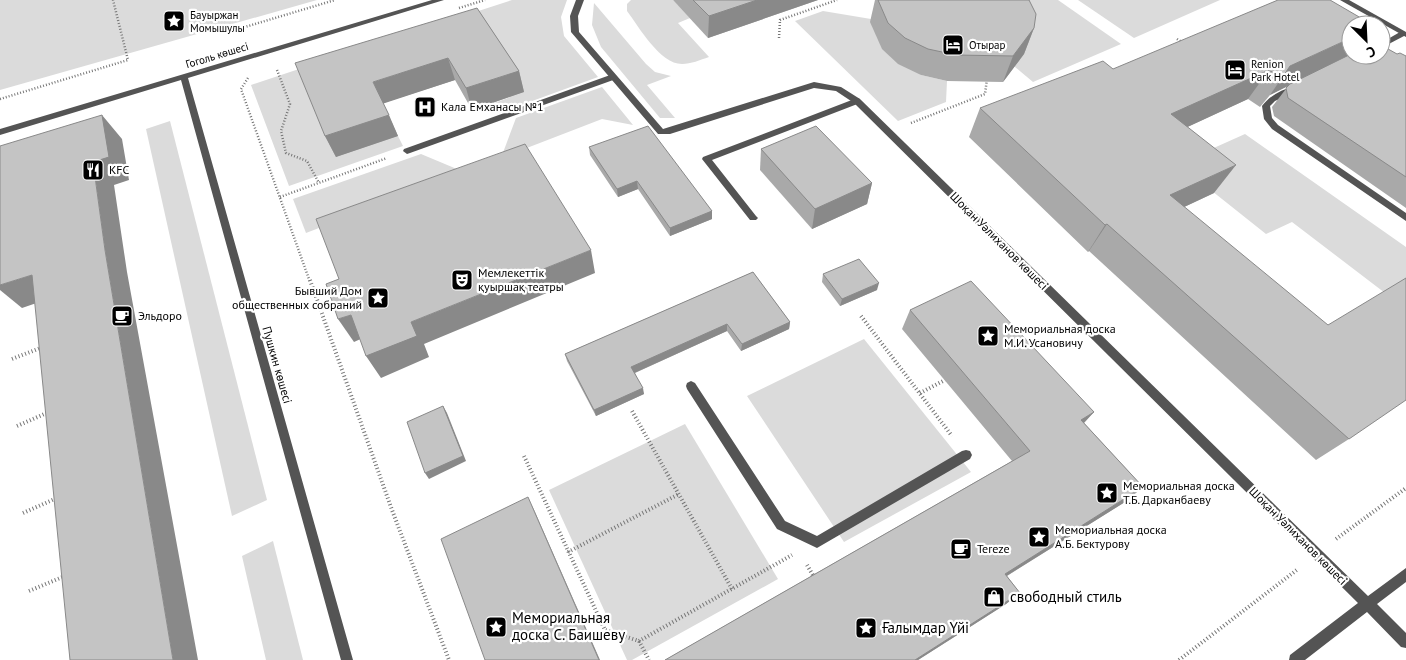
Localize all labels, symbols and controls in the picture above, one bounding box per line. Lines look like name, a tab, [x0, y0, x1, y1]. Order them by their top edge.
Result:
place label: Бауыржан Момышулы	[190, 8, 245, 35]
place icon: Бауыржан Момышулы	[162, 9, 186, 33]
north arrow	[1341, 15, 1391, 65]
hotel icon: Отырар	[941, 33, 965, 57]
place label: Отырар	[969, 38, 1006, 52]
street label: Гоголь көшесі	[184, 39, 250, 71]
text: С	[1364, 42, 1379, 62]
place label: Renion Park Hotel	[1251, 57, 1300, 84]
hotel icon: Renion Park Hotel	[1223, 58, 1247, 82]
hospital icon: Кала Eмханасы №1	[413, 95, 437, 119]
place label: Кала Eмханасы №1	[441, 99, 544, 114]
restaurant icon: KFC	[81, 158, 105, 182]
place label: KFC	[109, 162, 130, 177]
street label: Шоқан Уәлиханов көшесі	[947, 188, 1052, 293]
place label: Мемлекеттік қуыршақ театры	[478, 265, 564, 294]
theatre icon: Мемлекеттік қуыршақ театры	[450, 268, 474, 292]
place label: Бывший Дом общественных собраний	[232, 283, 362, 312]
place icon: Бывший Дом общественных собраний	[366, 286, 390, 310]
cafe icon: Эльдоро	[110, 304, 134, 328]
place label: Эльдоро	[138, 308, 182, 323]
place label: Мемориальная доска М.И. Усановичу	[1004, 321, 1116, 350]
street label: Пушкин көшесі	[259, 324, 296, 405]
place icon: Мемориальная доска М.И. Усановичу	[976, 324, 1000, 348]
place label: Мемориальная доска Т.Б. Дарканбаеву	[1123, 478, 1235, 507]
place icon: Мемориальная доска Т.Б. Дарканбаеву	[1095, 481, 1119, 505]
street label: Шоқан Уәлиханов көшесі	[1246, 483, 1351, 588]
place label: Мемориальная доска А.Б. Бектурову	[1055, 522, 1167, 551]
place icon: Мемориальная доска А.Б. Бектурову	[1027, 525, 1051, 549]
cafe icon: Tereze	[949, 537, 973, 561]
place label: Tereze	[977, 541, 1010, 556]
shop icon: свободный стиль	[982, 585, 1006, 609]
place label: свободный стиль	[1010, 587, 1122, 606]
place label: Мемориальная доска С. Баишеву	[512, 608, 625, 644]
place icon: Мемориальная доска С. Баишеву	[484, 615, 508, 639]
place icon: Ғалымдар Үйі	[854, 616, 878, 640]
place label: Ғалымдар Үйі	[882, 618, 969, 637]

